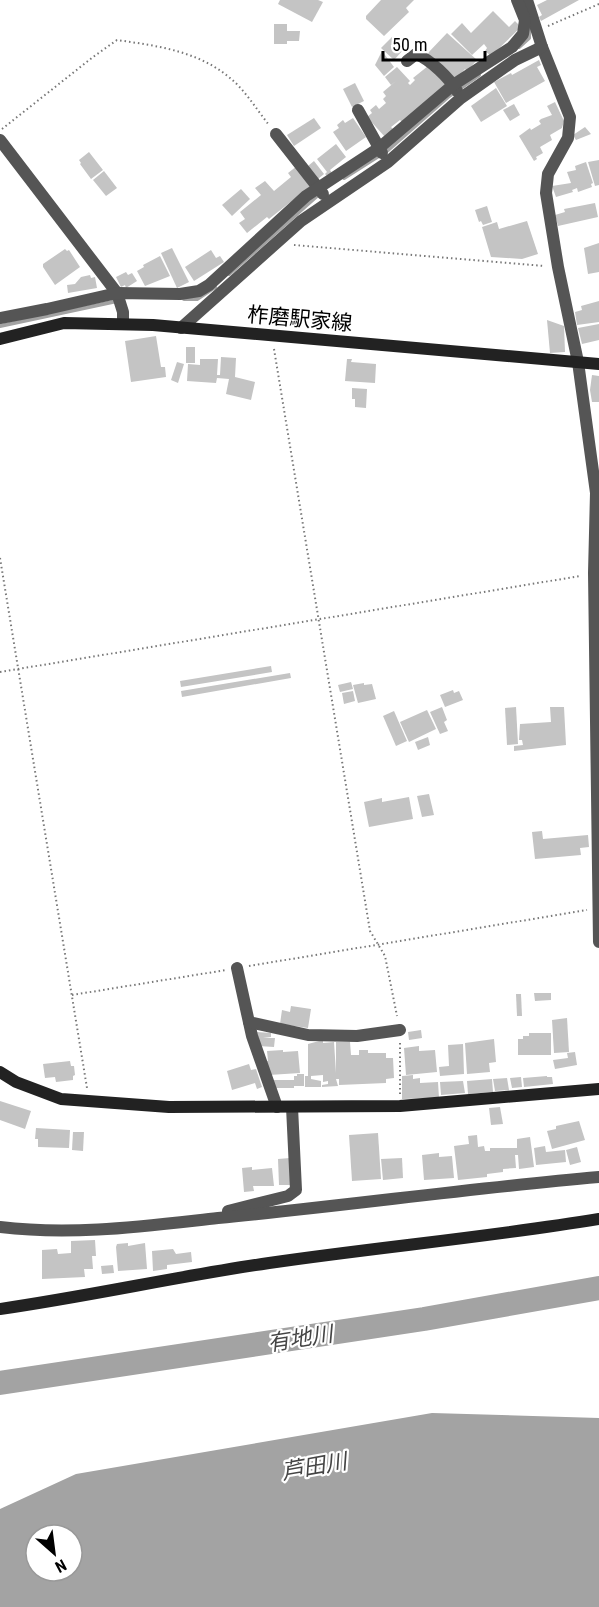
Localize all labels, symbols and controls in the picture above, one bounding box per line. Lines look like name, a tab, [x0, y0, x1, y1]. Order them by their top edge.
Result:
scale bar	[383, 24, 485, 62]
text: 50 m	[392, 34, 427, 55]
street label: 柞磨駅家線	[247, 302, 353, 336]
water label: 有地川	[266, 1321, 337, 1356]
water label: 芦田川	[279, 1448, 351, 1485]
north arrow	[24, 1523, 84, 1583]
text: N	[52, 1555, 70, 1576]

